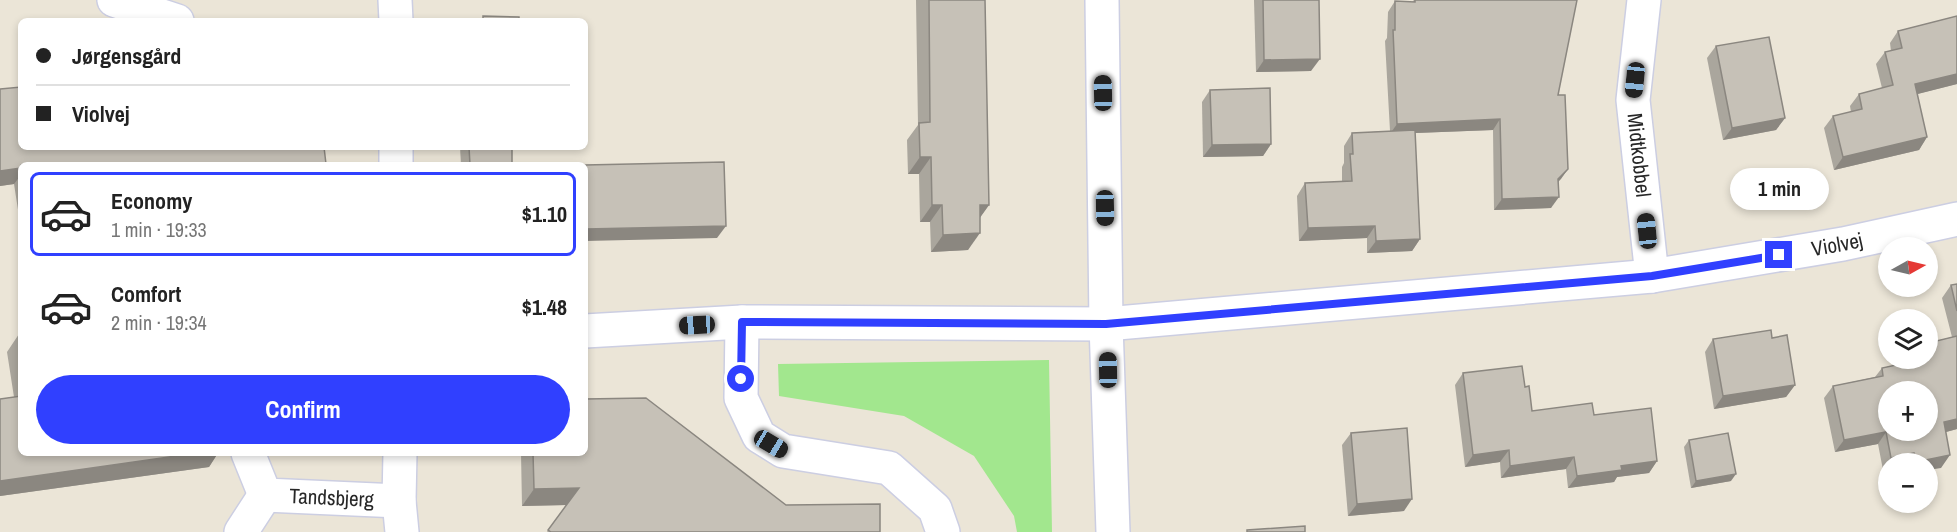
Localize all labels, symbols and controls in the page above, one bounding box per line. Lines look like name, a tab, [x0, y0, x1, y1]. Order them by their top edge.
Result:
text: Jørgensgård	[72, 41, 181, 71]
car	[1624, 61, 1646, 99]
car	[1094, 75, 1112, 111]
text: Violvej	[72, 99, 130, 129]
street label: Midtkobbel	[1621, 112, 1658, 198]
callout: 1 min	[1730, 168, 1828, 210]
text: 1 min	[1758, 175, 1801, 202]
text: Economy	[111, 186, 192, 216]
icon: car	[39, 187, 93, 241]
car	[1096, 190, 1114, 226]
text: $1.10	[522, 199, 567, 229]
car	[1636, 212, 1658, 250]
text: 1 min · 19:33	[111, 216, 207, 243]
street label: Violvej	[1809, 225, 1865, 263]
north arrow	[1878, 237, 1938, 297]
map controls	[1878, 237, 1938, 513]
route end	[1765, 241, 1792, 268]
text: Comfort	[111, 279, 181, 309]
icon: car	[39, 280, 93, 334]
text: $1.48	[522, 292, 567, 322]
text: 2 min · 19:34	[111, 309, 207, 336]
button: layers	[1878, 309, 1938, 369]
car	[679, 315, 715, 335]
car	[1099, 352, 1117, 388]
route start	[727, 365, 754, 392]
button: Confirm	[36, 375, 570, 444]
button: +	[1878, 381, 1938, 441]
car	[751, 427, 791, 461]
button: −	[1878, 453, 1938, 513]
street label: Tandsbjerg	[289, 481, 375, 514]

